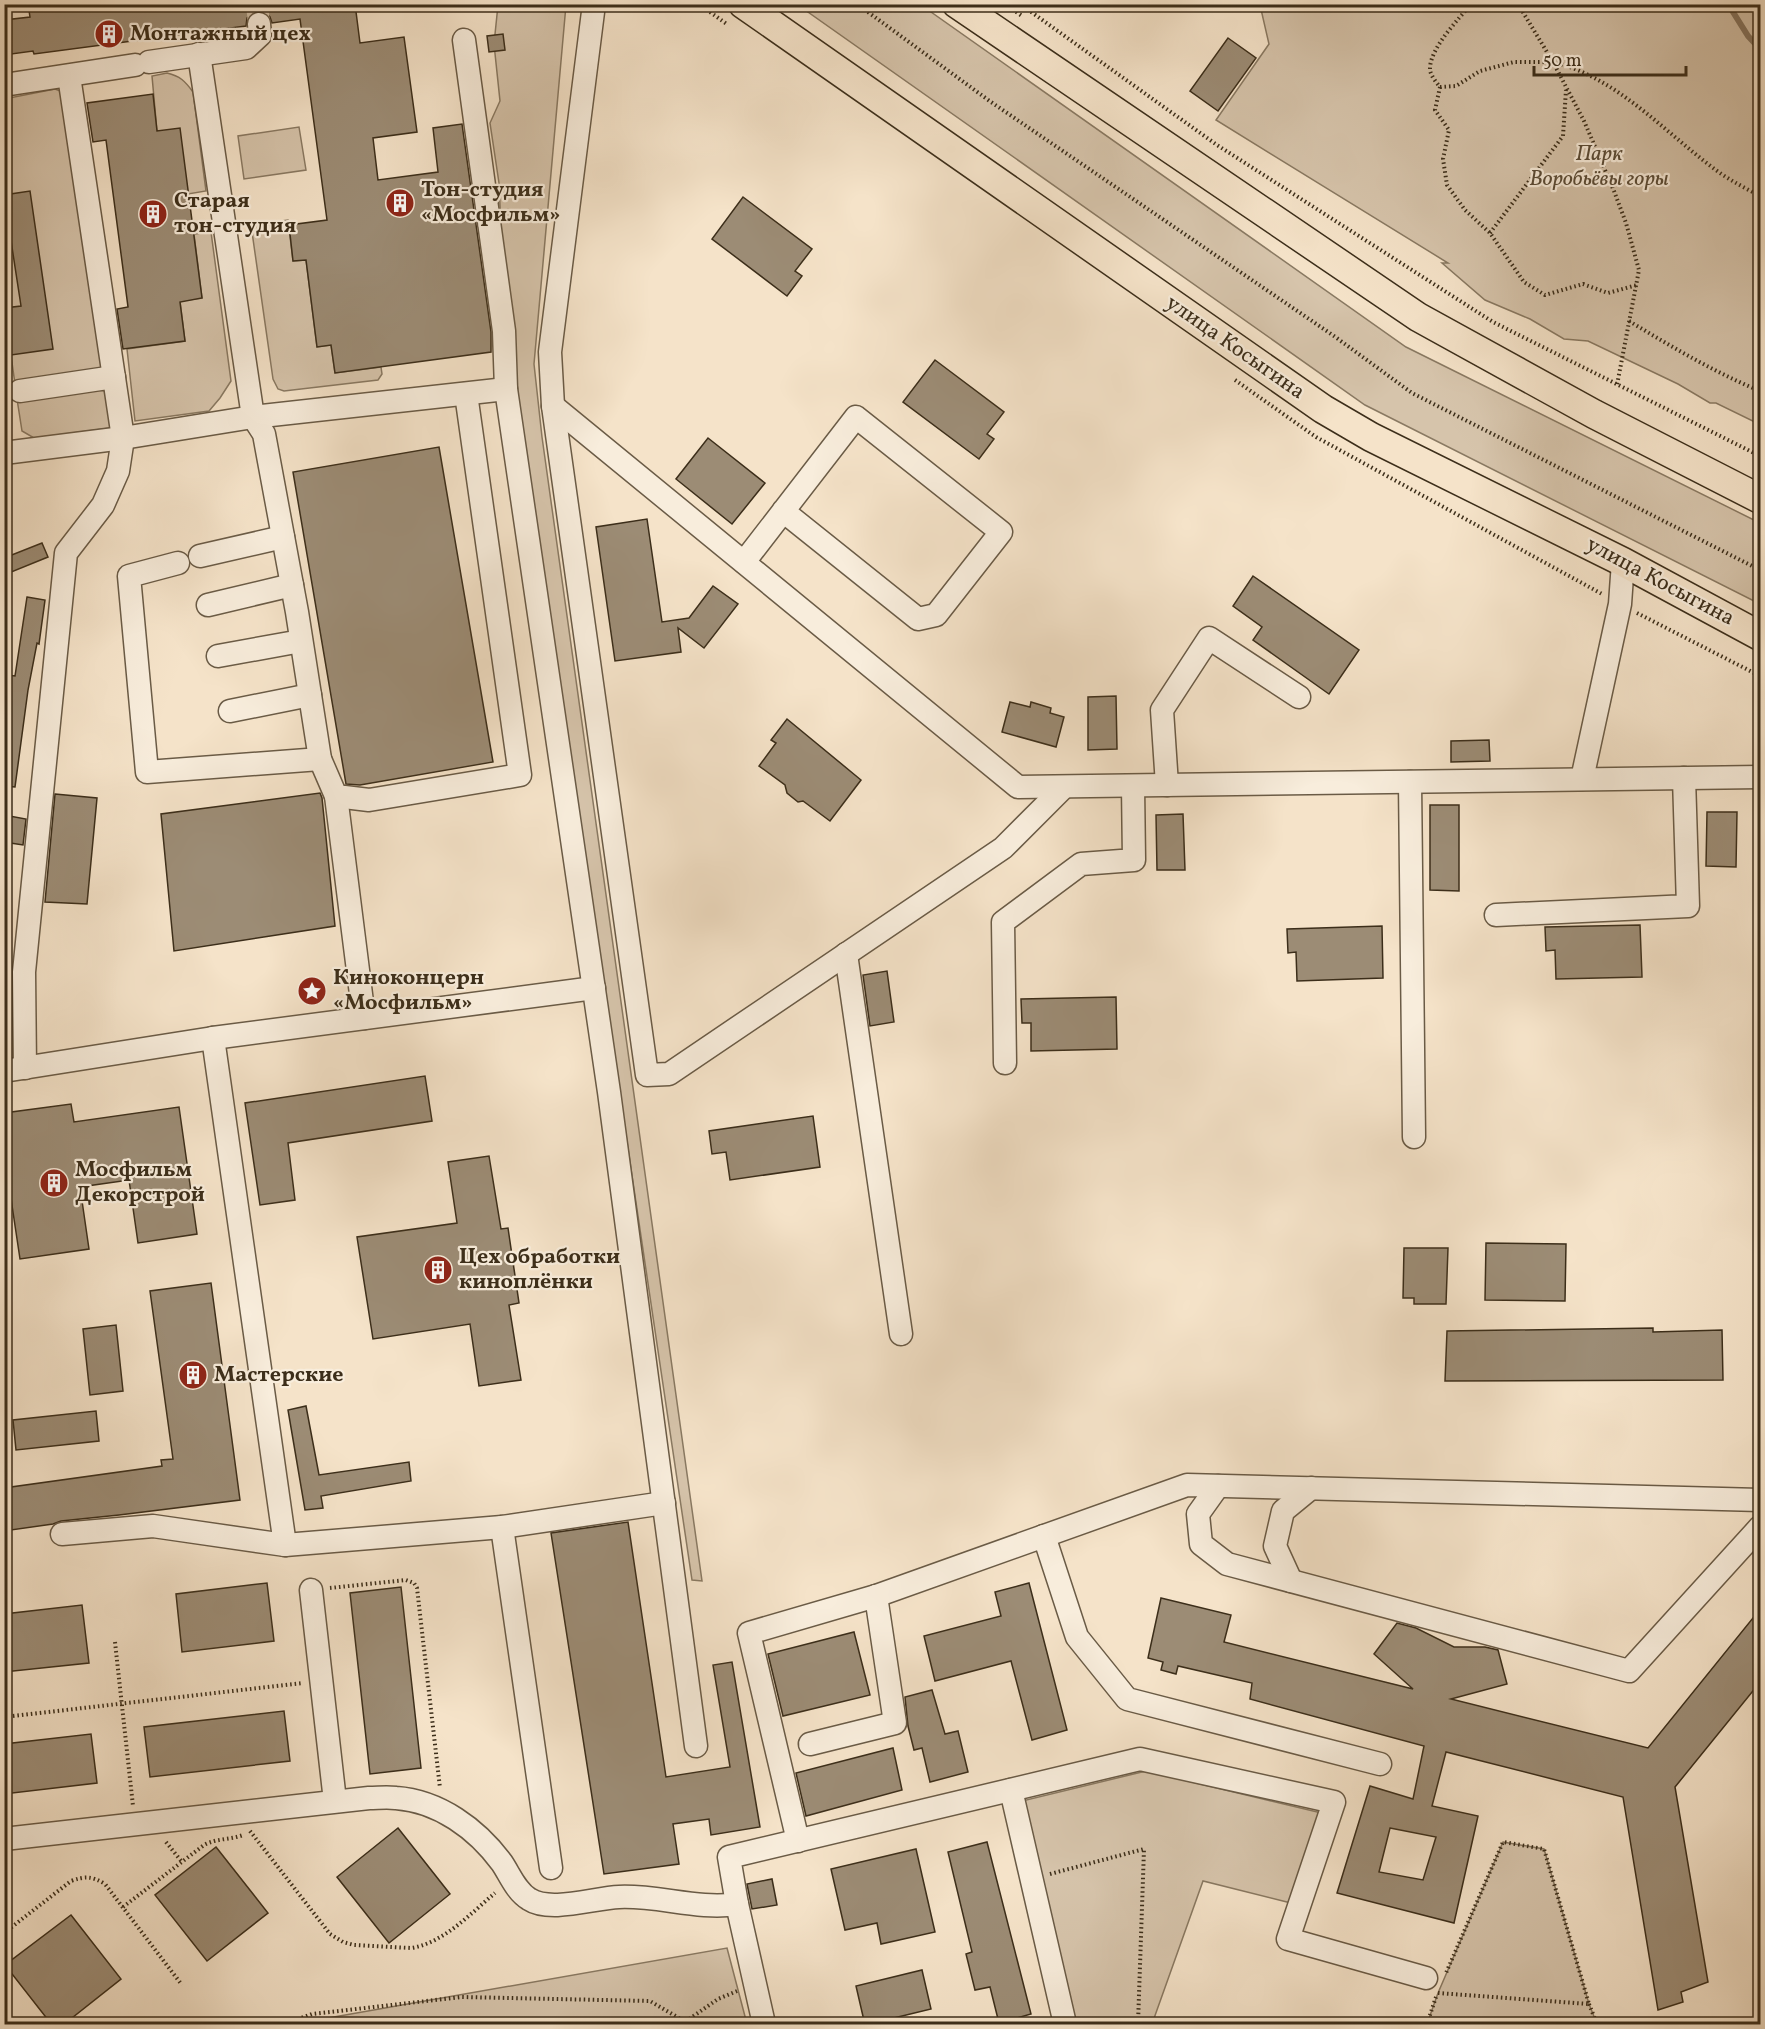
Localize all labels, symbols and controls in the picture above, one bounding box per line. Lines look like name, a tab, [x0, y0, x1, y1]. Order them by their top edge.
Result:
building icon: Монтажный цех	[93, 18, 125, 50]
place label: Монтажный цех	[130, 19, 311, 50]
scale bar	[1534, 39, 1686, 77]
text: 50 m	[1543, 49, 1582, 74]
park label: Парк Воробьёвы горы	[1529, 139, 1669, 195]
place label: Тон-студия «Мосфильм»	[421, 175, 560, 231]
place label: Старая тон-студия	[174, 186, 296, 242]
building icon: Тон-студия «Мосфильм»	[384, 187, 416, 219]
building icon: Старая тон-студия	[137, 198, 169, 230]
street label: улица Косыгина	[1159, 288, 1311, 408]
street label: улица Косыгина	[1580, 530, 1740, 634]
place label: Киноконцерн «Мосфильм»	[333, 963, 484, 1019]
place icon: Киноконцерн «Мосфильм»	[296, 975, 328, 1007]
place label: Мосфильм Декорстрой	[75, 1155, 205, 1211]
building icon: Мосфильм Декорстрой	[38, 1167, 70, 1199]
place label: Цех обработки киноплёнки	[459, 1242, 620, 1298]
building icon: Цех обработки киноплёнки	[422, 1254, 454, 1286]
building icon: Мастерские	[177, 1359, 209, 1391]
place label: Мастерские	[214, 1360, 344, 1391]

